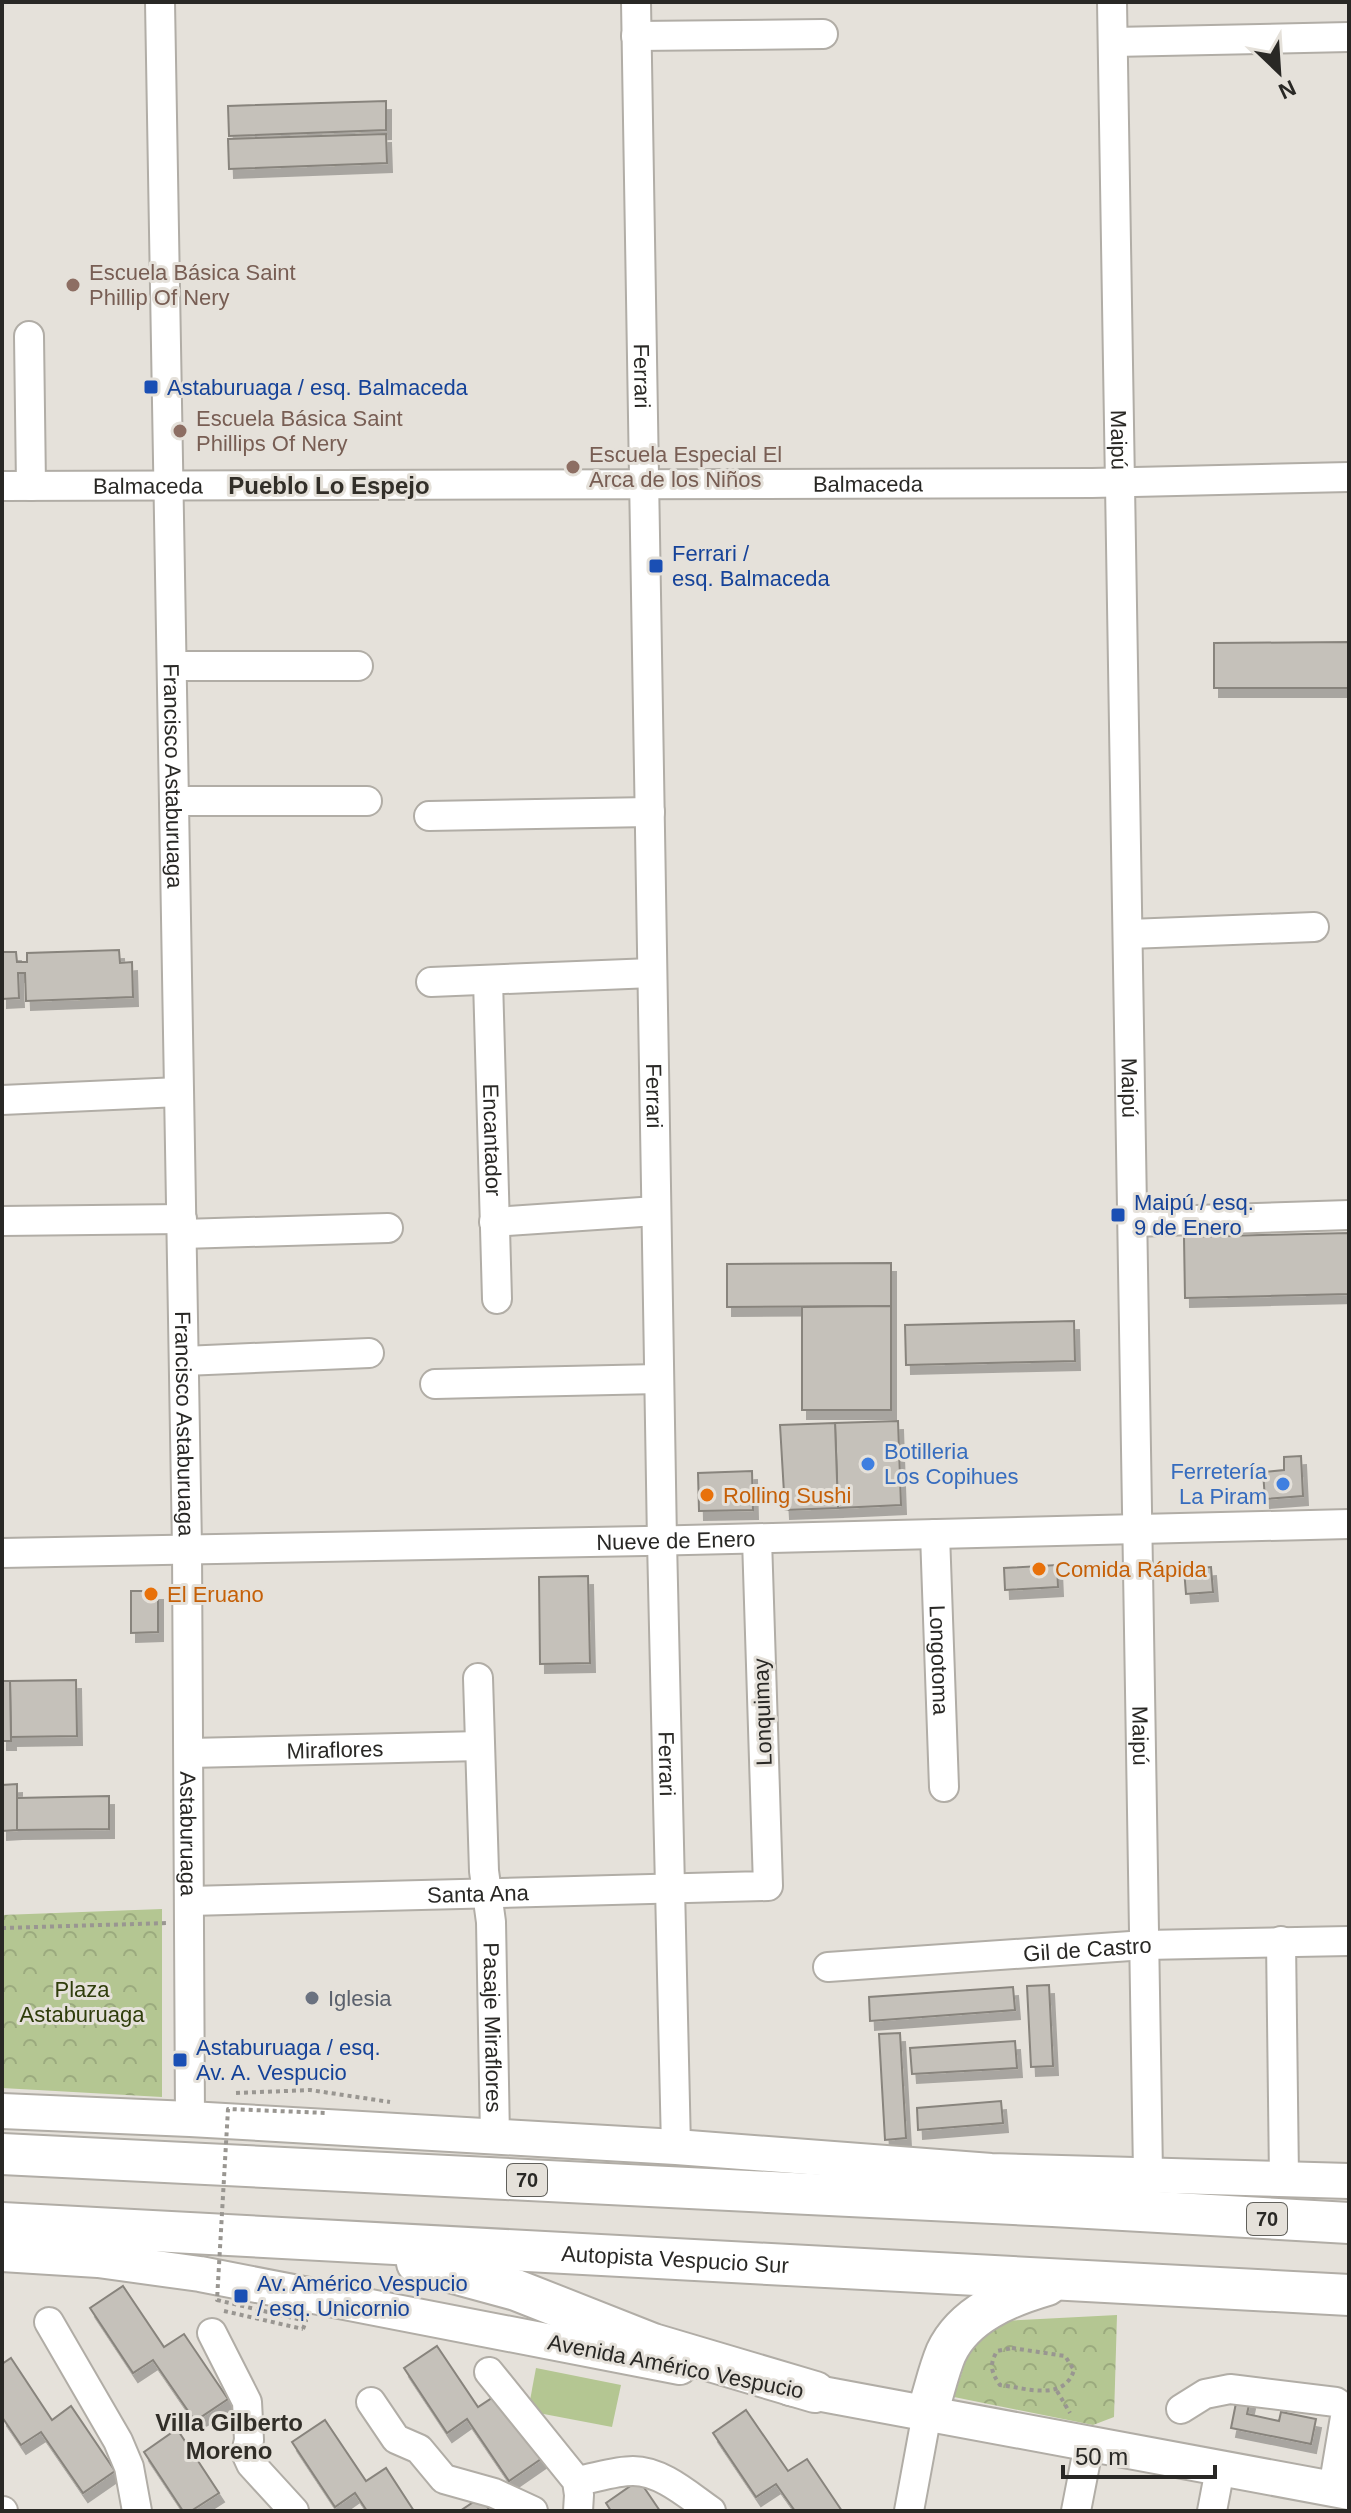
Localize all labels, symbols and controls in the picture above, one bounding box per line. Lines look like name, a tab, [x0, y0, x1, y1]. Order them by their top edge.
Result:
north arrow	[1239, 32, 1319, 112]
text: N	[1275, 75, 1300, 104]
place label: Escuela Básica Saint Phillip Of Nery	[89, 260, 296, 310]
marker: Escuela Básica Saint Phillip Of Nery	[64, 276, 82, 294]
street label: Ferrari	[629, 343, 655, 409]
place label: Astaburuaga / esq. Balmaceda	[167, 375, 469, 400]
marker: Astaburuaga / esq. Balmaceda	[142, 378, 160, 396]
place label: Escuela Básica Saint Phillips Of Nery	[196, 406, 403, 456]
street label: Maipú	[1106, 410, 1132, 470]
marker: Escuela Básica Saint Phillips Of Nery	[171, 422, 189, 440]
place label: Escuela Especial El Arca de los Niños	[589, 442, 782, 492]
marker: Escuela Especial El Arca de los Niños	[564, 458, 582, 476]
street label: Balmaceda	[813, 471, 924, 497]
district label: Pueblo Lo Espejo	[228, 472, 430, 499]
street label: Balmaceda	[93, 473, 204, 499]
place label: Ferrari / esq. Balmaceda	[672, 541, 831, 591]
marker: Ferrari / esq. Balmaceda	[647, 557, 665, 575]
street label: Francisco Astaburuaga	[159, 663, 187, 889]
street label: Maipú	[1117, 1058, 1143, 1118]
street label: Ferrari	[641, 1063, 667, 1128]
street label: Encantador	[478, 1083, 506, 1197]
place label: Maipú / esq. 9 de Enero	[1134, 1190, 1254, 1240]
marker: Maipú / esq. 9 de Enero	[1109, 1206, 1127, 1224]
street label: Francisco Astaburuaga	[170, 1311, 199, 1537]
place label: Botilleria Los Copihues	[884, 1439, 1019, 1489]
marker: Botilleria Los Copihues	[859, 1455, 877, 1473]
place label: Ferretería La Piram	[1170, 1459, 1268, 1509]
marker: Ferretería La Piram	[1274, 1475, 1292, 1493]
place label: Rolling Sushi	[723, 1483, 851, 1508]
marker: Rolling Sushi	[698, 1486, 716, 1504]
street label: Nueve de Enero	[596, 1526, 756, 1555]
place label: Comida Rápida	[1055, 1557, 1207, 1582]
marker: Comida Rápida	[1030, 1560, 1048, 1578]
place label: El Eruano	[167, 1582, 264, 1607]
marker: El Eruano	[142, 1585, 160, 1603]
street label: Longotoma	[925, 1604, 953, 1716]
street label: Lonquimay	[748, 1658, 777, 1766]
street label: Maipú	[1127, 1706, 1153, 1766]
street label: Ferrari	[653, 1731, 680, 1796]
street label: Miraflores	[286, 1736, 384, 1764]
street label: Astaburuaga	[175, 1771, 201, 1897]
street label: Santa Ana	[427, 1880, 530, 1908]
street label: Gil de Castro	[1022, 1933, 1152, 1966]
street label: Pasaje Miraflores	[478, 1942, 507, 2113]
park label: Plaza Astaburuaga	[20, 1977, 145, 2027]
place label: Iglesia	[328, 1986, 392, 2011]
marker: Iglesia	[303, 1989, 321, 2007]
place label: Astaburuaga / esq. Av. A. Vespucio	[196, 2035, 381, 2085]
marker: Astaburuaga / esq. Av. A. Vespucio	[171, 2051, 189, 2069]
road number: 70	[507, 2164, 547, 2196]
road number: 70	[1247, 2203, 1287, 2235]
street label: Autopista Vespucio Sur	[561, 2241, 789, 2278]
place label: Av. Américo Vespucio / esq. Unicornio	[257, 2271, 468, 2321]
marker: Av. Américo Vespucio / esq. Unicornio	[232, 2287, 250, 2305]
street label: Avenida Américo Vespucio	[546, 2329, 806, 2404]
district label: Villa Gilberto Moreno	[155, 2409, 303, 2464]
scale bar	[1063, 2429, 1215, 2479]
text: 50 m	[1075, 2443, 1128, 2470]

